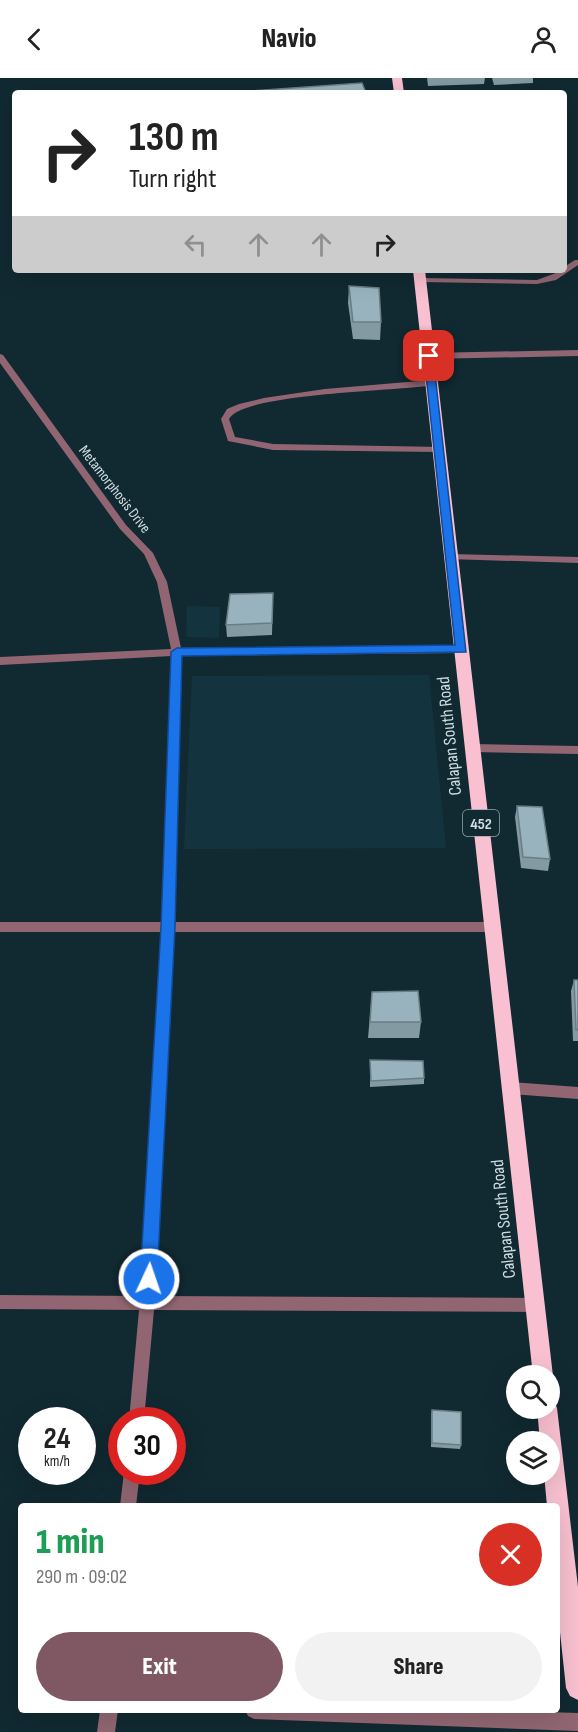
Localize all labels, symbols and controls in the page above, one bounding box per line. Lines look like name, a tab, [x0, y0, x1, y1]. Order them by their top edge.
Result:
icon: back	[18, 23, 51, 56]
text: Navio	[261, 23, 317, 55]
icon: person	[527, 23, 560, 56]
text: 130 m	[129, 112, 219, 163]
icon: right	[30, 114, 108, 192]
text: Turn right	[129, 163, 216, 195]
icon: left	[179, 228, 212, 261]
icon: ahead	[242, 228, 275, 261]
icon: ahead	[305, 228, 338, 261]
icon: right	[368, 228, 401, 261]
pin	[403, 330, 454, 381]
icon: arrive	[412, 339, 445, 372]
street label: Metamorphosis Drive	[74, 442, 155, 537]
street label: Calapan South Road	[433, 676, 466, 796]
road number: 452	[463, 810, 499, 836]
street label: Calapan South Road	[487, 1159, 520, 1279]
position arrow	[117, 1247, 181, 1311]
map controls	[506, 1365, 560, 1485]
button: search	[506, 1365, 560, 1419]
speed limit sign: 30	[108, 1407, 186, 1485]
text: 24	[44, 1421, 70, 1457]
button: layers	[506, 1431, 560, 1485]
text: km/h	[44, 1452, 70, 1471]
text: 1 min	[36, 1521, 104, 1564]
button: close	[479, 1523, 542, 1586]
text: 290 m · 09:02	[36, 1565, 127, 1589]
button: Exit	[36, 1632, 283, 1701]
button: Share	[295, 1632, 542, 1701]

